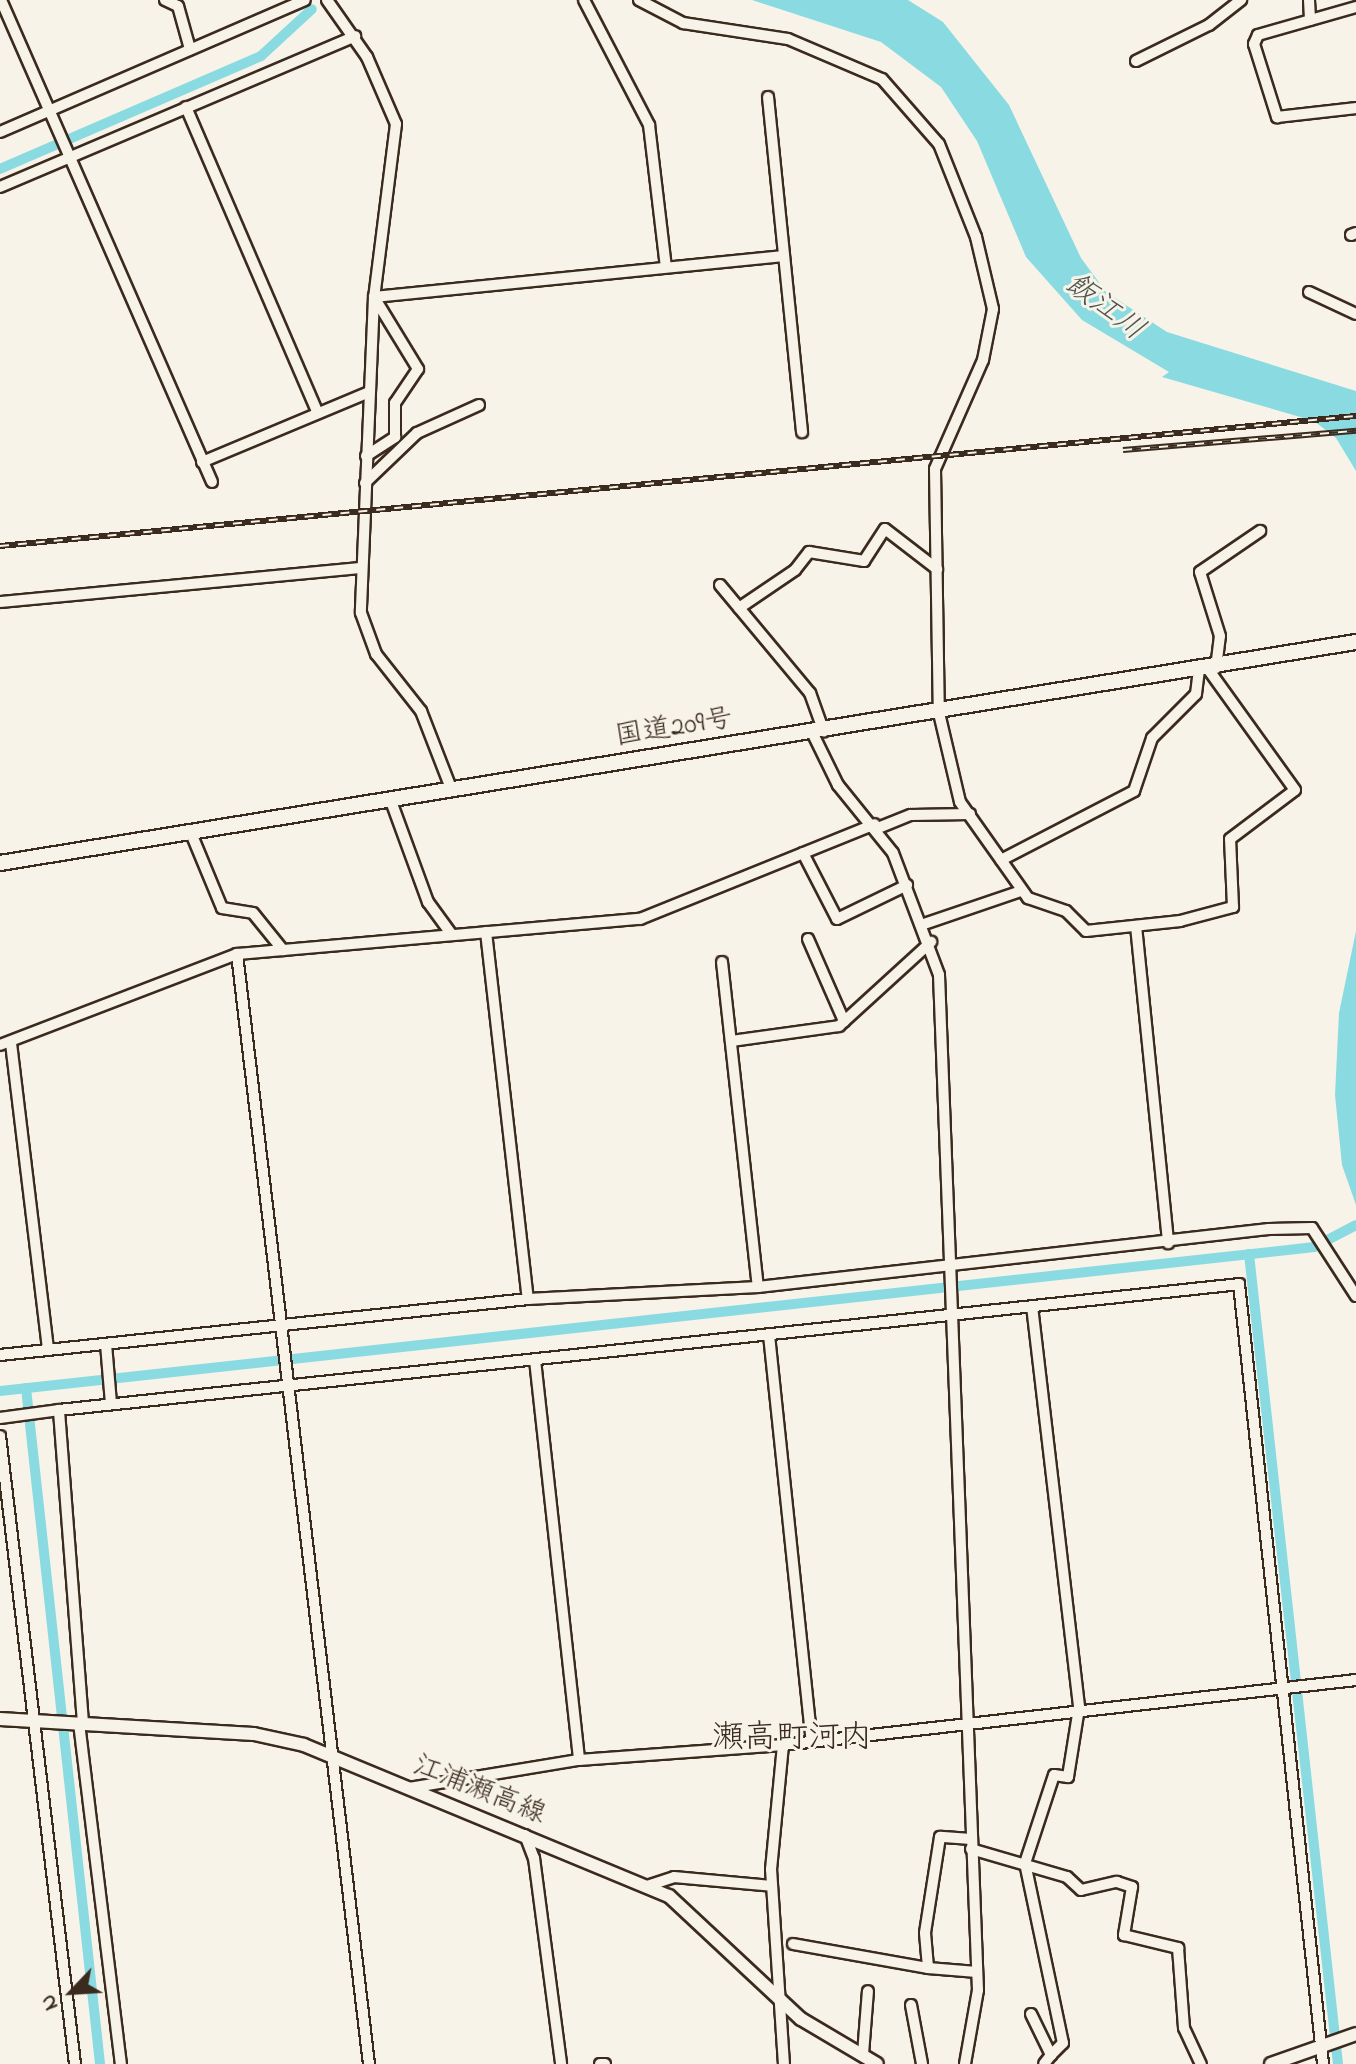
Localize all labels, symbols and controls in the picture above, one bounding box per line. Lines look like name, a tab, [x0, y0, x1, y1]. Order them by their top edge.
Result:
water label: 飯江川	[1057, 267, 1151, 349]
street label: 国道209号	[613, 703, 735, 755]
district label: 瀬高町河内	[712, 1720, 872, 1758]
street label: 江浦瀬高線	[408, 1749, 550, 1833]
north arrow	[32, 1952, 112, 2032]
text: N	[33, 1989, 68, 2016]

